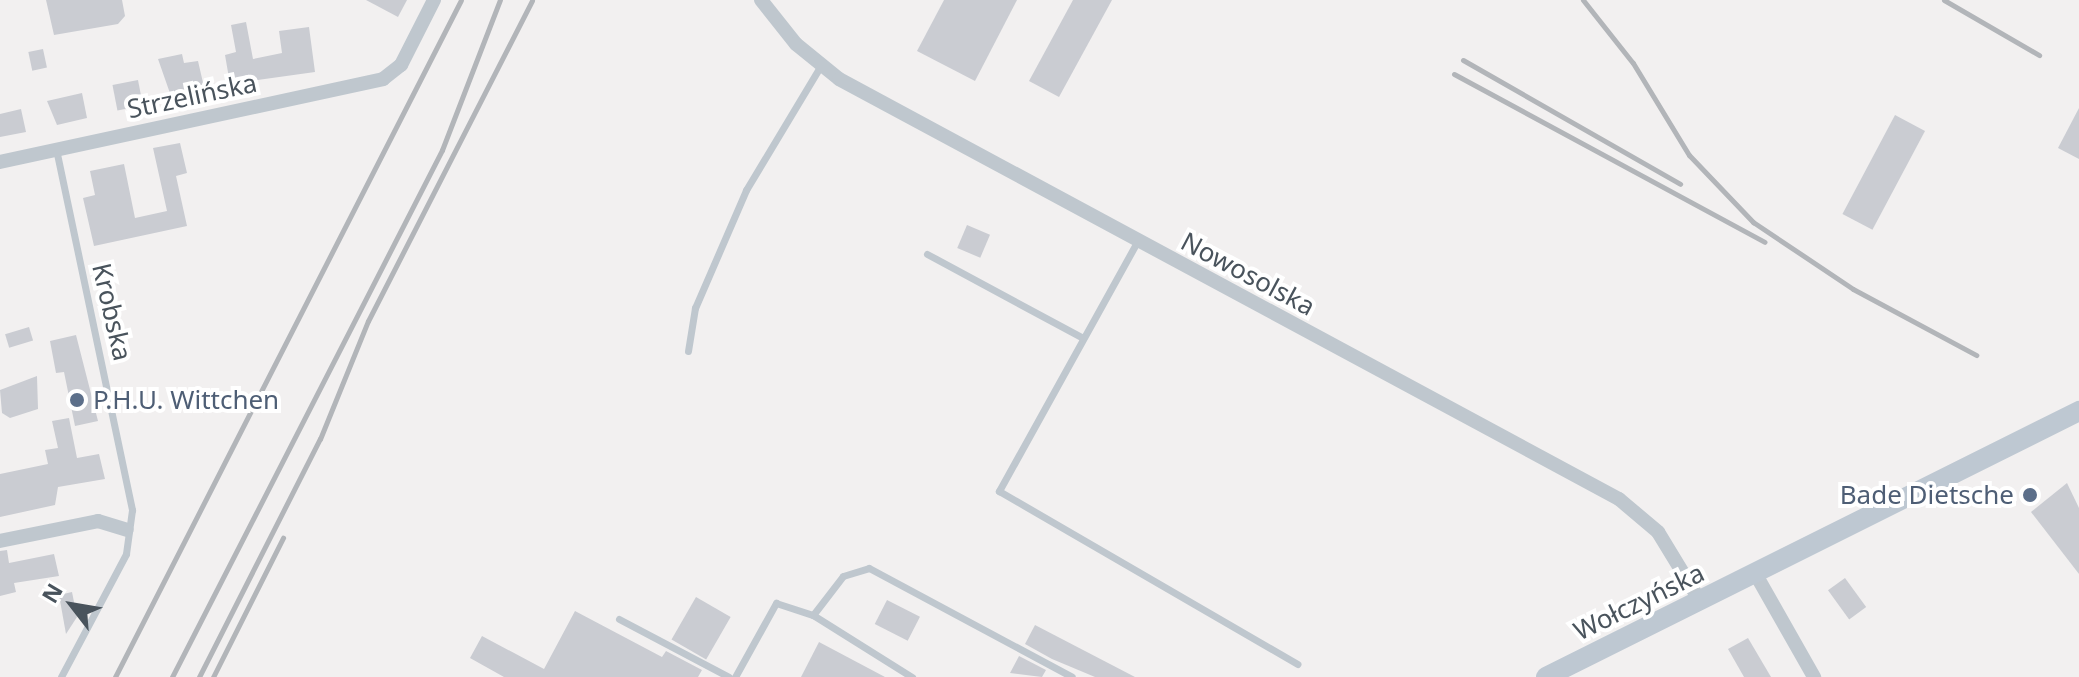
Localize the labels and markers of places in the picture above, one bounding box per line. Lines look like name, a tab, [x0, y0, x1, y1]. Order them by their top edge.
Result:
place label: P.H.U. Wittchen	[93, 384, 279, 416]
marker: P.H.U. Wittchen	[68, 391, 86, 409]
place label: Bade Dietsche	[1840, 479, 2014, 511]
marker: Bade Dietsche	[2021, 486, 2039, 504]

